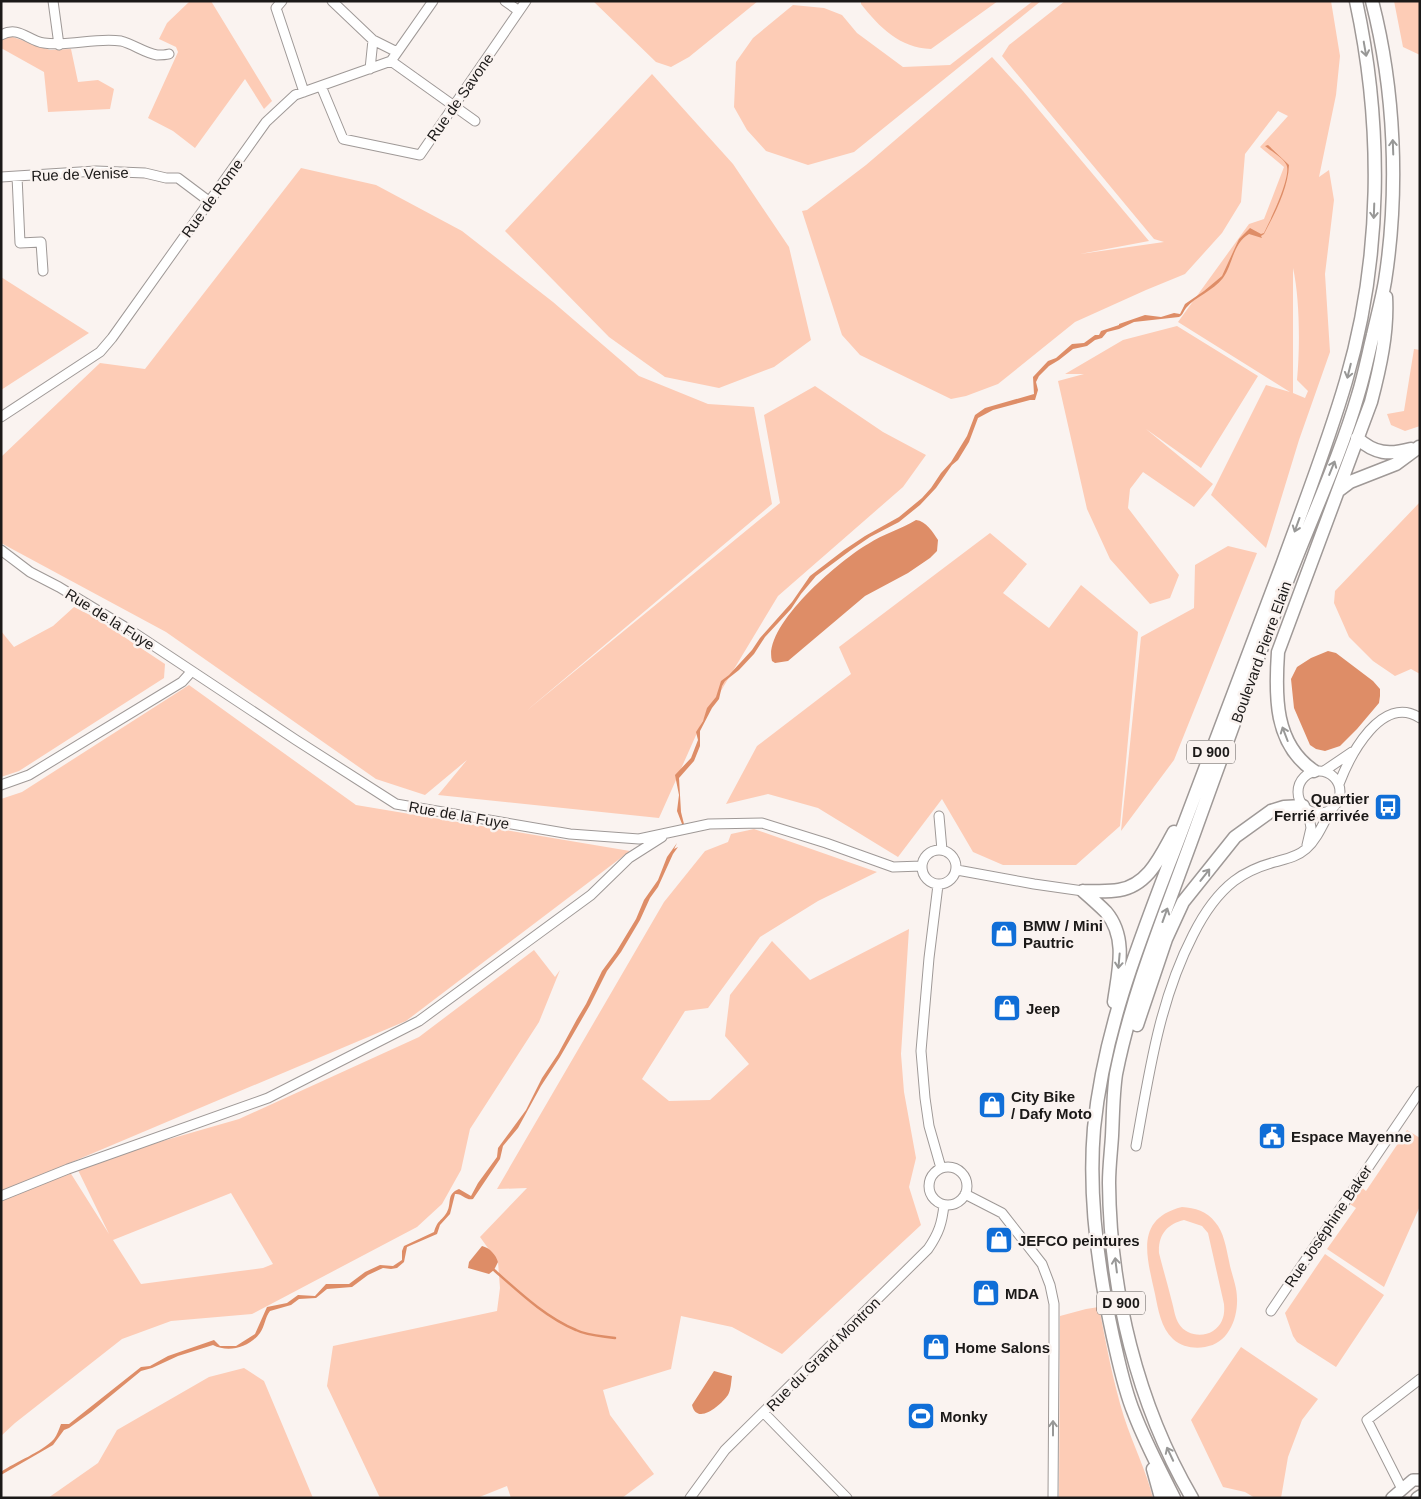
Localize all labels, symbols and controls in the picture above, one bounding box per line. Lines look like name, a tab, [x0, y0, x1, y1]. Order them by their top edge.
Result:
one-way arrow	[1360, 41, 1370, 57]
street label: Rue de Savone	[423, 50, 497, 144]
one-way arrow	[1388, 139, 1397, 155]
street label: Rue de Rome	[178, 156, 246, 240]
street label: Rue de Venise	[31, 164, 129, 184]
one-way arrow	[1369, 202, 1379, 219]
one-way arrow	[1343, 363, 1353, 379]
one-way arrow	[1328, 461, 1337, 476]
one-way arrow	[1292, 517, 1301, 532]
street label: Boulevard Pierre Elain	[1227, 579, 1295, 725]
street label: Rue de la Fuye	[62, 585, 158, 653]
one-way arrow	[1280, 727, 1289, 742]
road number: D 900	[1187, 740, 1235, 764]
place label: Quartier Ferrié arrivée	[1274, 790, 1369, 824]
bus stop icon: Quartier Ferrié arrivée	[1373, 792, 1403, 822]
street label: Rue de la Fuye	[407, 798, 511, 832]
one-way arrow	[1199, 868, 1210, 881]
one-way arrow	[1161, 908, 1170, 923]
place label: BMW / Mini Pautric	[1023, 917, 1103, 951]
shop icon: BMW / Mini Pautric	[989, 919, 1019, 949]
one-way arrow	[1114, 953, 1124, 969]
shop icon: Jeep	[992, 993, 1022, 1023]
place label: Jeep	[1026, 1000, 1060, 1017]
place label: City Bike / Dafy Moto	[1011, 1088, 1092, 1122]
shop icon: City Bike / Dafy Moto	[977, 1090, 1007, 1120]
public building icon: Espace Mayenne	[1257, 1121, 1287, 1151]
place label: Espace Mayenne	[1291, 1128, 1412, 1145]
street label: Rue Joséphine Baker	[1281, 1162, 1375, 1290]
shop icon: JEFCO peintures	[984, 1225, 1014, 1255]
place label: JEFCO peintures	[1018, 1232, 1140, 1249]
one-way arrow	[1111, 1258, 1121, 1274]
shop icon: MDA	[971, 1278, 1001, 1308]
place label: MDA	[1005, 1285, 1039, 1302]
road number: D 900	[1097, 1292, 1145, 1315]
street label: Rue du Grand Montron	[763, 1294, 883, 1414]
shop icon: Home Salons	[921, 1332, 951, 1362]
place label: Home Salons	[955, 1339, 1050, 1356]
sports icon: Monky	[906, 1401, 936, 1431]
place label: Monky	[940, 1408, 988, 1425]
one-way arrow	[1048, 1420, 1058, 1436]
one-way arrow	[1165, 1447, 1174, 1462]

